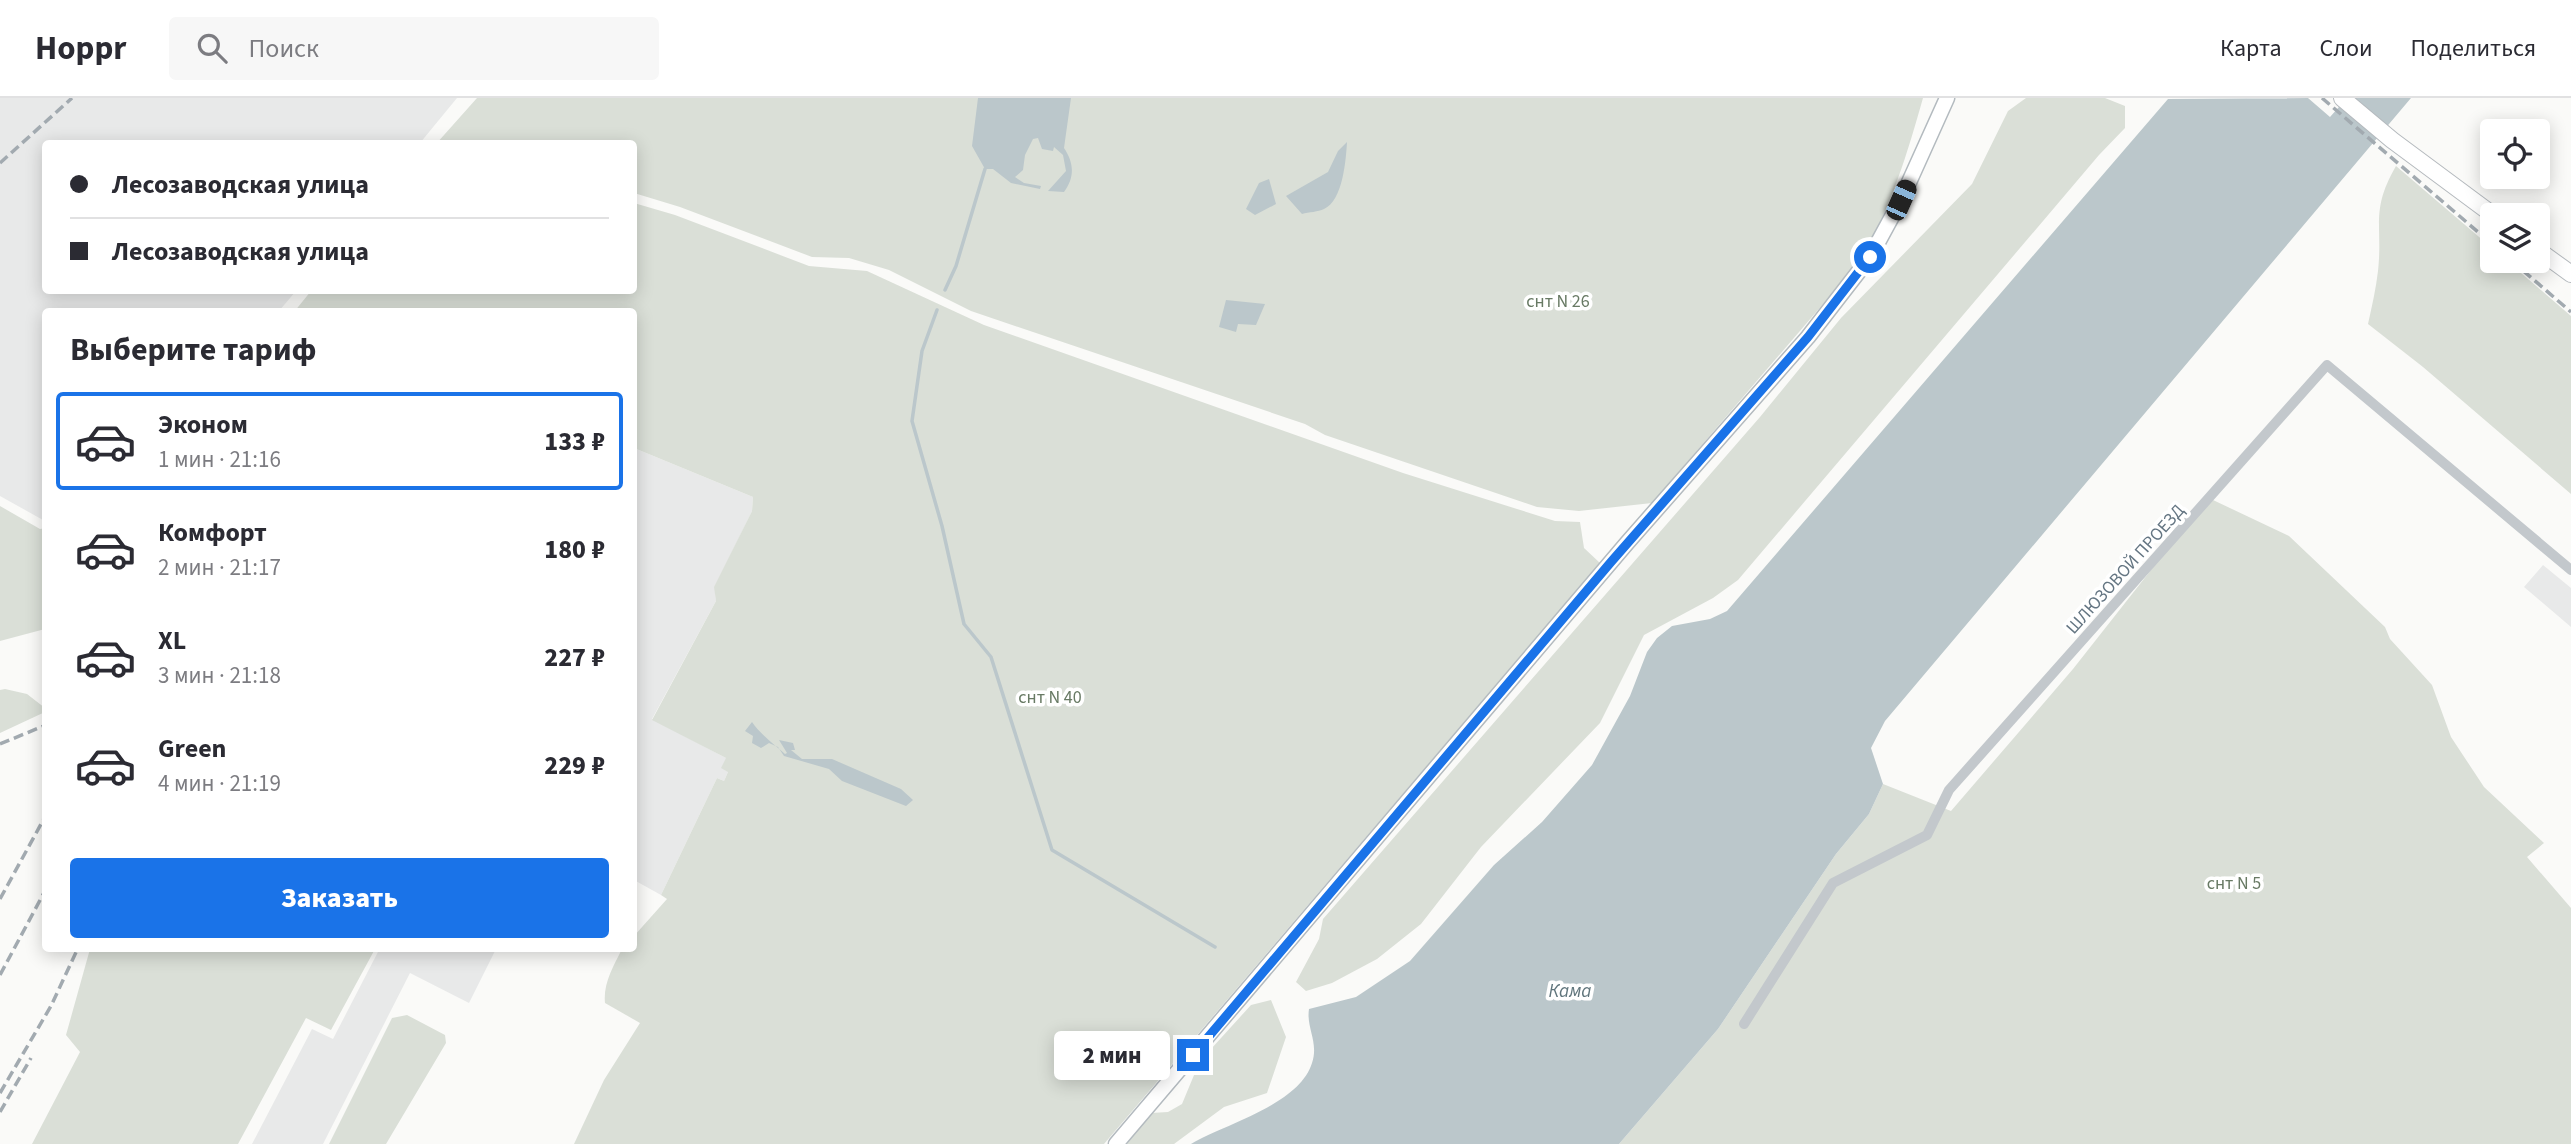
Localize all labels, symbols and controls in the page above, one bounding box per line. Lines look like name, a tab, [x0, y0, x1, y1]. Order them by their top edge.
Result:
search box	[169, 17, 659, 80]
text: Hoppr	[35, 25, 127, 72]
icon: search	[193, 29, 231, 67]
text: Поиск	[249, 30, 319, 67]
text: Карта	[2220, 31, 2282, 66]
text: Слои	[2320, 31, 2373, 66]
text: Поделиться	[2411, 31, 2536, 66]
map controls	[2480, 119, 2550, 273]
button: locate	[2480, 119, 2550, 189]
text: Лесозаводская улица	[112, 166, 369, 203]
car	[1883, 177, 1920, 223]
button: layers	[2480, 203, 2550, 273]
text: Лесозаводская улица	[112, 233, 369, 270]
route start	[1854, 241, 1886, 273]
park label: снт N 26	[1526, 289, 1590, 314]
text: Выберите тариф	[70, 327, 317, 373]
text: Эконом	[158, 406, 248, 443]
icon: car	[74, 410, 137, 473]
text: 133 ₽	[544, 423, 605, 460]
text: 1 мин · 21:16	[158, 443, 281, 476]
street label: ШЛЮЗОВОЙ ПРОЕЗД	[2060, 499, 2191, 640]
text: Комфорт	[158, 514, 267, 551]
icon: car	[74, 518, 137, 581]
text: 180 ₽	[544, 531, 605, 568]
text: 2 мин · 21:17	[158, 551, 281, 584]
text: XL	[158, 622, 186, 659]
icon: car	[74, 626, 137, 689]
text: 227 ₽	[544, 639, 605, 676]
text: 3 мин · 21:18	[158, 659, 281, 692]
park label: снт N 40	[1018, 685, 1082, 710]
text: Green	[158, 730, 226, 767]
icon: car	[74, 734, 137, 797]
text: 229 ₽	[544, 747, 605, 784]
text: 4 мин · 21:19	[158, 767, 281, 800]
button: Заказать	[70, 858, 609, 938]
park label: снт N 5	[2207, 871, 2261, 896]
water label: Кама	[1548, 978, 1592, 1005]
callout: 2 мин	[1053, 1030, 1168, 1080]
text: 2 мин	[1082, 1039, 1142, 1072]
route end	[1177, 1039, 1209, 1071]

